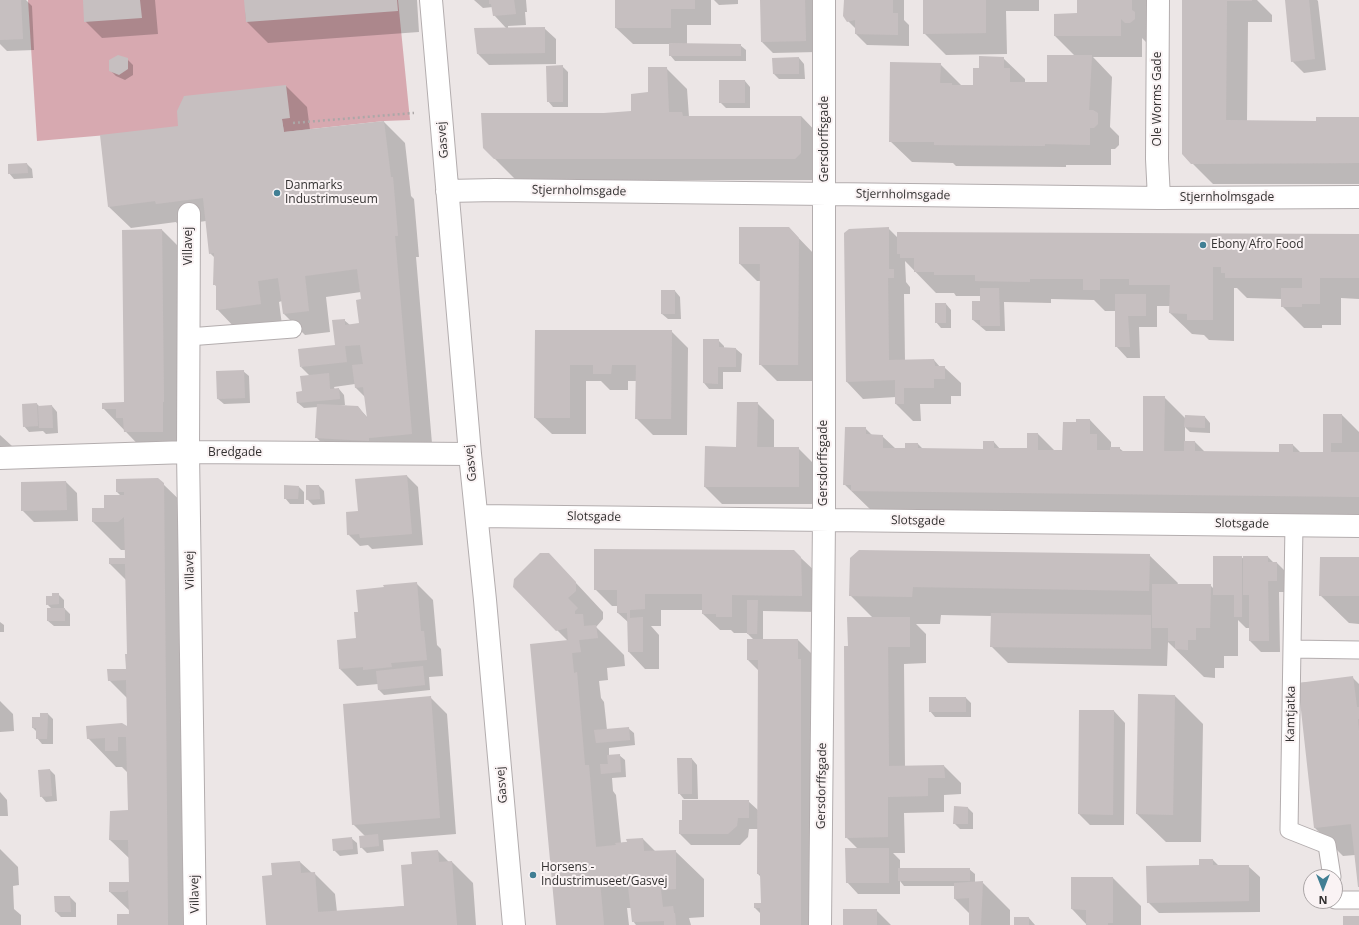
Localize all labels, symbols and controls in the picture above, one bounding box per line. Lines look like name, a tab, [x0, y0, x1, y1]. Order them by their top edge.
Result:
street label: Ole Worms Gade	[1151, 52, 1165, 146]
street label: Gersdorffsgade	[818, 96, 832, 182]
street label: Gasvej	[434, 121, 452, 159]
place label: Danmarks Industrimuseum	[285, 179, 378, 207]
street label: Stjernholmsgade	[532, 183, 626, 199]
street label: Stjernholmsgade	[856, 187, 950, 203]
marker: Danmarks Industrimuseum	[272, 188, 282, 198]
street label: Stjernholmsgade	[1180, 191, 1274, 205]
street label: Villavej	[182, 227, 196, 265]
place label: Ebony Afro Food	[1211, 238, 1304, 252]
marker: Ebony Afro Food	[1198, 240, 1208, 250]
street label: Gersdorffsgade	[817, 420, 831, 506]
street label: Gasvej	[462, 444, 480, 482]
street label: Bredgade	[208, 446, 262, 460]
street label: Slotsgade	[567, 509, 621, 525]
street label: Slotsgade	[891, 513, 945, 529]
street label: Slotsgade	[1215, 516, 1269, 532]
street label: Villavej	[182, 551, 198, 589]
street label: Kamtjatka	[1283, 686, 1299, 742]
street label: Gersdorffsgade	[814, 743, 830, 829]
street label: Gasvej	[493, 766, 511, 804]
place label: Horsens - Industrimuseet/Gasvej	[541, 861, 668, 889]
north arrow	[1303, 869, 1343, 909]
marker: Horsens - Industrimuseet/Gasvej	[528, 870, 538, 880]
street label: Villavej	[187, 875, 203, 913]
text: N	[1319, 893, 1327, 908]

